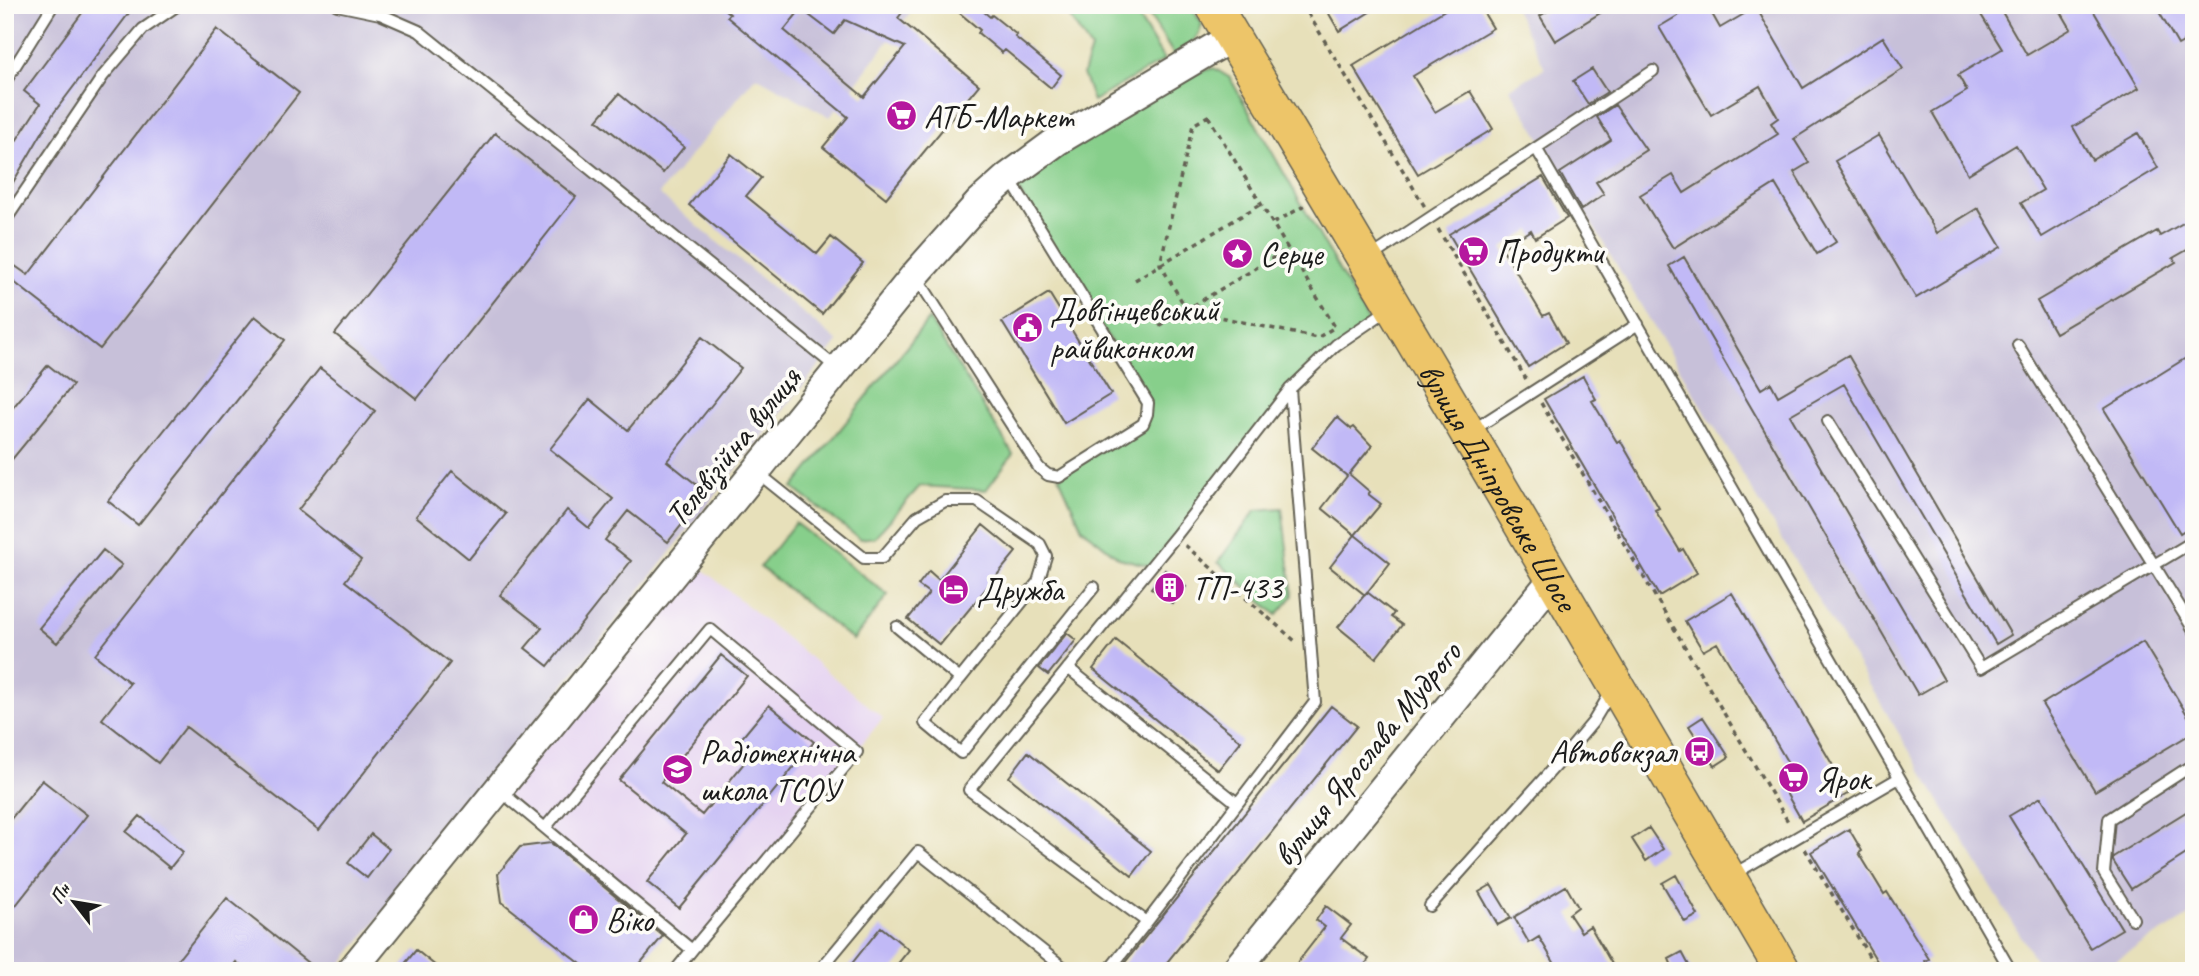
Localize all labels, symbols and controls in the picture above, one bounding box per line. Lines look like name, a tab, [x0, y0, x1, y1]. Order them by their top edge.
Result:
place label: АТБ-Маркет	[924, 96, 1076, 138]
supermarket icon: АТБ-Маркет	[884, 99, 918, 133]
place label: Продукти	[1496, 231, 1606, 273]
place label: Серце	[1260, 233, 1325, 275]
supermarket icon: Продукти	[1456, 234, 1490, 268]
place icon: Серце	[1220, 236, 1254, 270]
place label: Довгінцевський райвиконком	[1050, 289, 1221, 369]
public building icon: Довгінцевський райвиконком	[1010, 311, 1044, 345]
street label: вулиця Дніпровське Шосе	[1409, 355, 1589, 620]
street label: Телевізійна вулиця	[656, 357, 811, 535]
place label: ТП-433	[1192, 567, 1284, 609]
place label: Дружба	[977, 569, 1065, 611]
building icon: ТП-433	[1152, 570, 1186, 604]
hotel icon: Дружба	[937, 572, 971, 606]
street label: вулиця Ярослава Мудрого	[1263, 632, 1471, 875]
place label: Радіотехнічна школа ТСОУ	[700, 731, 858, 811]
place label: Автовокзал	[1549, 731, 1678, 773]
bus stop icon: Автовокзал	[1682, 734, 1716, 768]
school or university icon: Радіотехнічна школа ТСОУ	[660, 753, 694, 787]
place label: Ярок	[1816, 758, 1873, 800]
supermarket icon: Ярок	[1776, 761, 1810, 795]
north arrow	[38, 867, 108, 937]
text: Пн	[45, 878, 77, 908]
place label: Віко	[606, 899, 656, 941]
shop icon: Віко	[566, 902, 600, 936]

